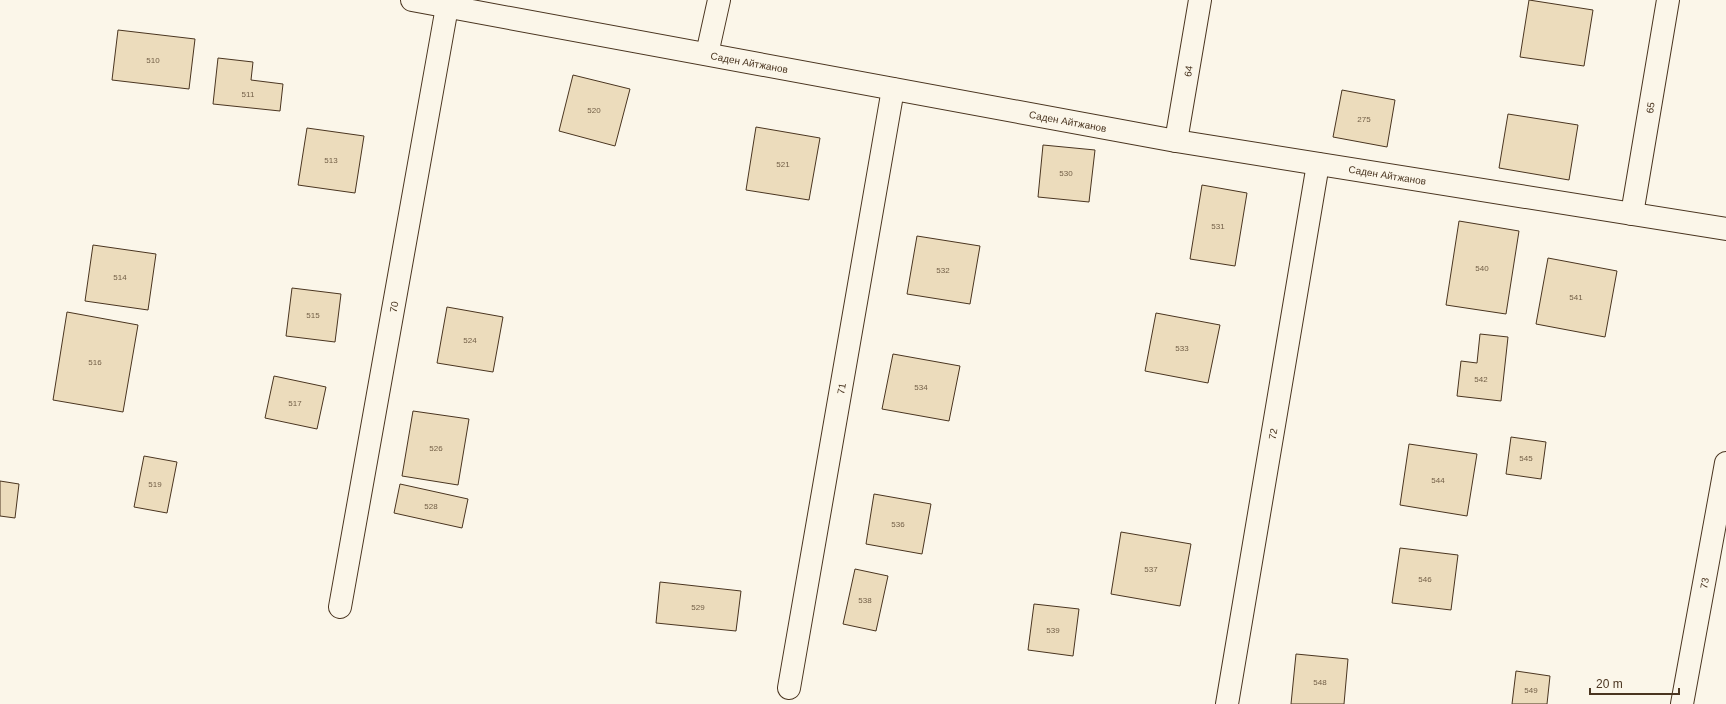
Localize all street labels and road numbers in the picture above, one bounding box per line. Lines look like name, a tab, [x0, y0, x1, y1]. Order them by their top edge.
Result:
street label: Саден Айтжанов	[710, 50, 789, 75]
street label: 64	[1182, 64, 1195, 77]
street label: 65	[1644, 101, 1657, 114]
street label: Саден Айтжанов	[1028, 109, 1107, 134]
street label: Саден Айтжанов	[1348, 164, 1427, 187]
street label: 70	[388, 300, 401, 313]
street label: 71	[835, 382, 848, 395]
street label: 72	[1267, 427, 1279, 440]
street label: 73	[1698, 576, 1711, 590]

